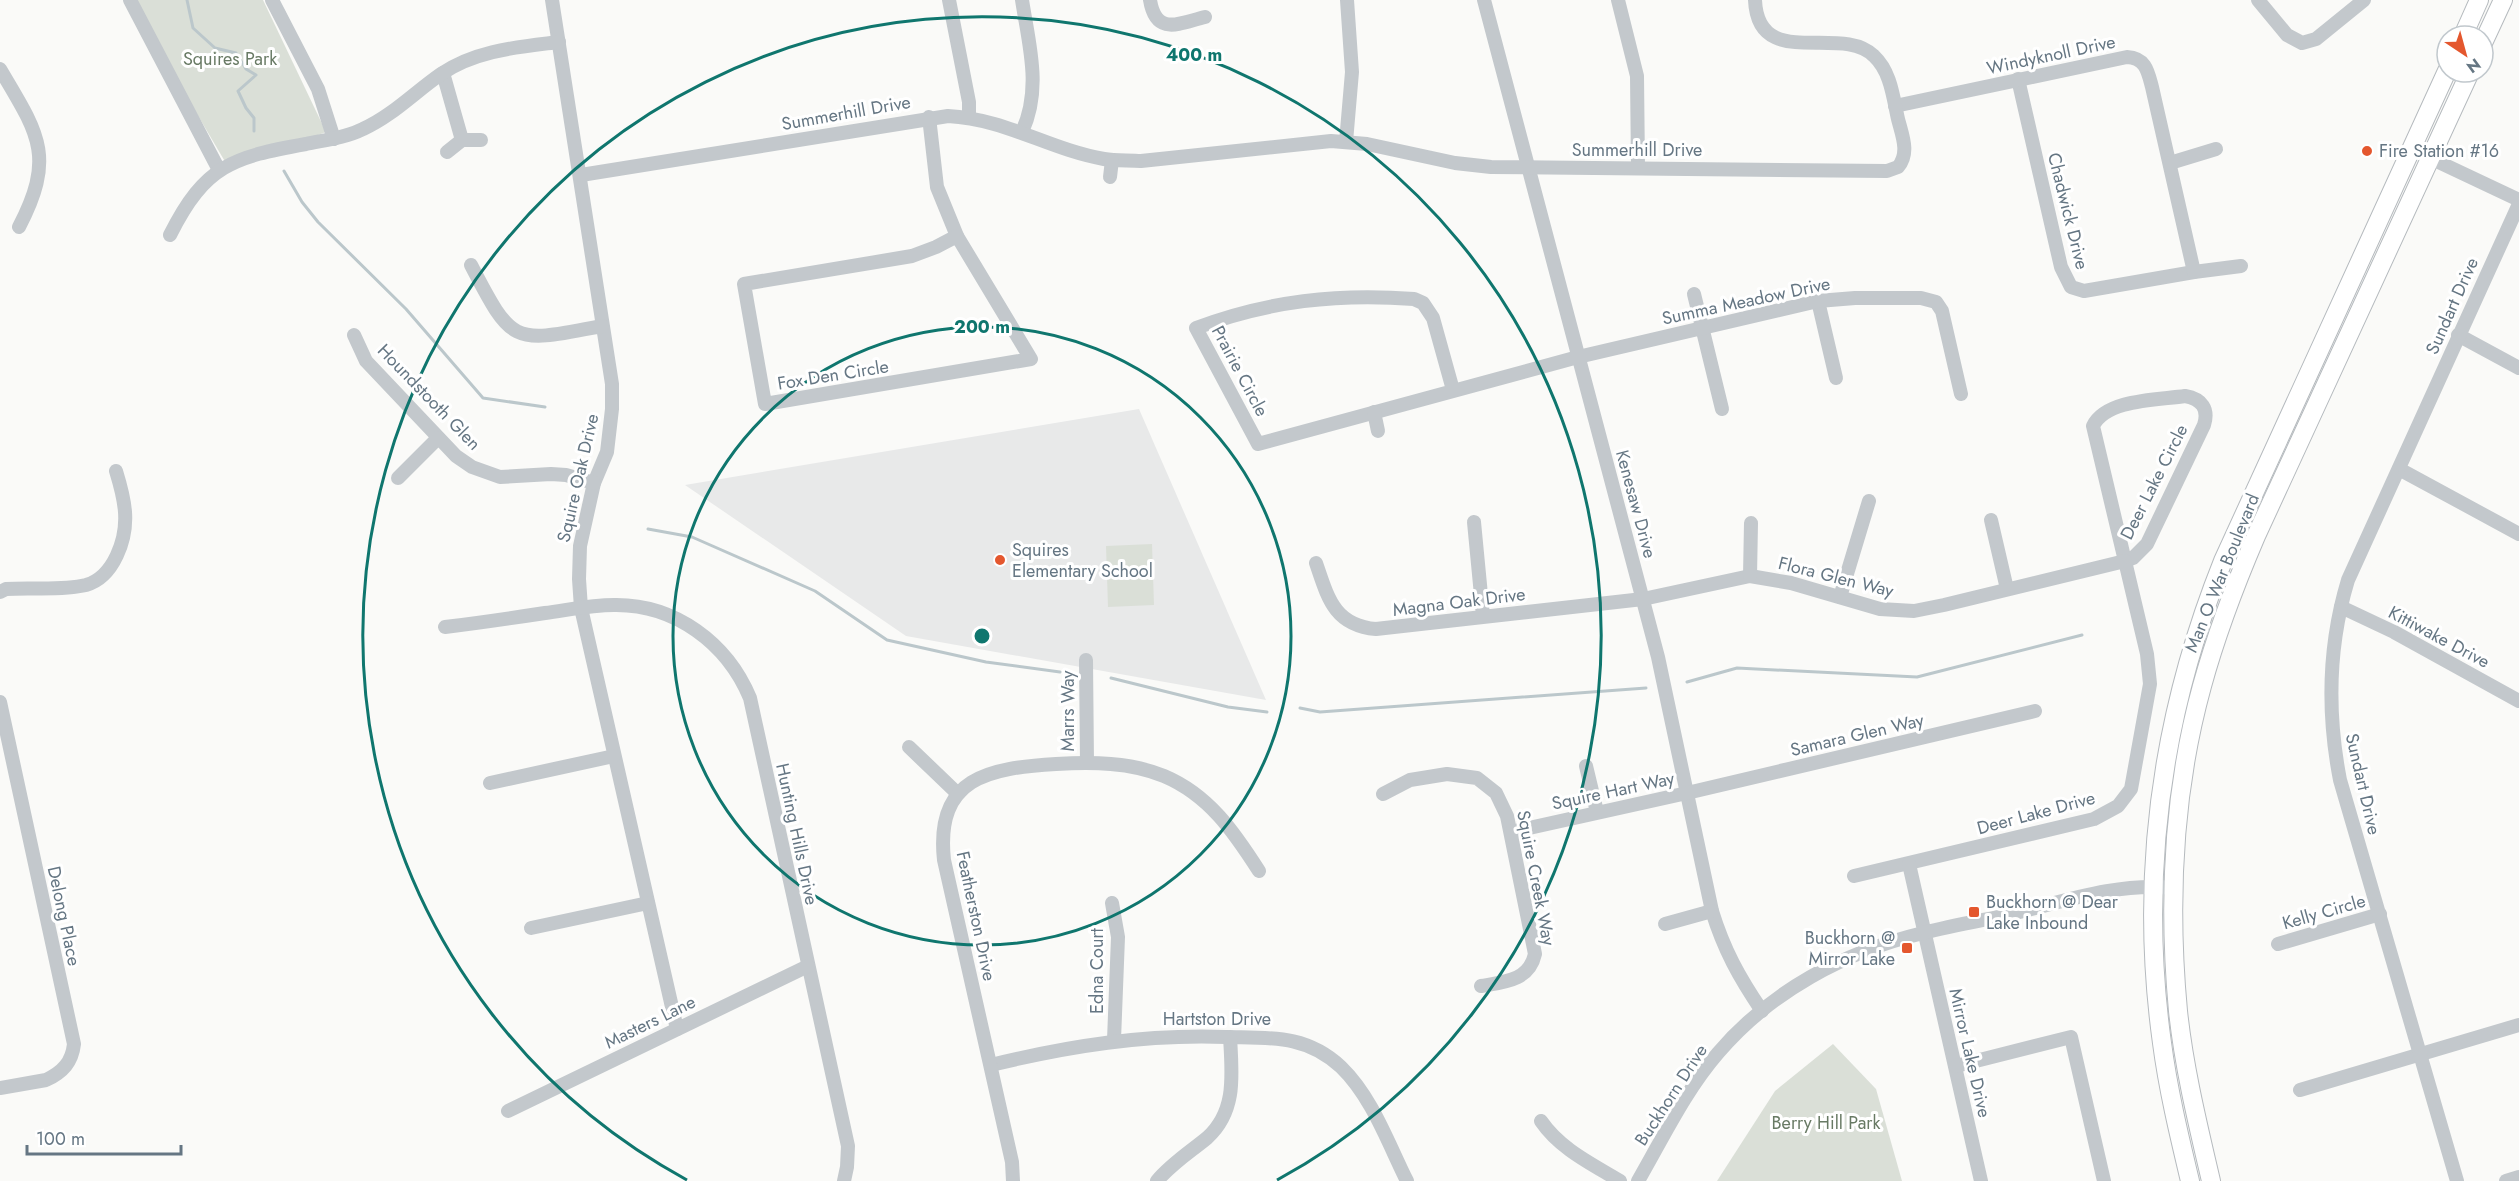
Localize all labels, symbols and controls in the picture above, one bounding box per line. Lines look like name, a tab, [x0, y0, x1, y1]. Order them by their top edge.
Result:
north arrow	[2435, 24, 2495, 84]
street label: Windyknoll Drive	[1984, 29, 2118, 81]
text: 400 m	[1166, 42, 1222, 68]
park label: Squires Park	[183, 46, 277, 72]
text: N	[2462, 53, 2485, 79]
street label: Summerhill Drive	[779, 89, 913, 137]
street label: Summerhill Drive	[1572, 137, 1702, 163]
place label: Fire Station #16	[2379, 138, 2499, 164]
marker: Fire Station #16	[2360, 144, 2374, 158]
street label: Chadwick Drive	[2041, 150, 2095, 272]
street label: Sundart Drive	[2419, 253, 2485, 359]
street label: Summa Meadow Drive	[1659, 270, 1833, 332]
text: 200 m	[954, 314, 1010, 340]
street label: Prairie Circle	[1205, 321, 1275, 421]
street label: Houndstooth Glen	[371, 338, 487, 456]
street label: Fox Den Circle	[776, 353, 890, 397]
street label: Squire Oak Drive	[551, 411, 605, 545]
street label: Deer Lake Circle	[2114, 420, 2194, 544]
street label: Kenesaw Drive	[1609, 447, 1663, 561]
street label: Man O War Boulevard	[2178, 490, 2266, 656]
place label: Squires Elementary School	[1012, 537, 1153, 584]
street label: Flora Glen Way	[1776, 550, 1896, 604]
marker: Squires Elementary School	[993, 553, 1007, 567]
street label: Magna Oak Drive	[1391, 581, 1527, 623]
street label: Kittiwake Drive	[2384, 599, 2494, 675]
centre of rings	[972, 626, 992, 646]
street label: Marrs Way	[1055, 671, 1081, 751]
street label: Samara Glen Way	[1788, 707, 1926, 763]
street label: Sundart Drive	[2339, 731, 2387, 837]
street label: Hunting Hills Drive	[769, 761, 825, 907]
street label: Squire Hart Way	[1549, 765, 1677, 817]
street label: Deer Lake Drive	[1974, 785, 2098, 841]
street label: Squire Creek Way	[1510, 808, 1562, 948]
street label: Featherston Drive	[950, 849, 1002, 983]
street label: Delong Place	[41, 864, 87, 968]
street label: Kelly Circle	[2279, 888, 2369, 936]
place label: Buckhorn @ Dear Lake Inbound	[1986, 889, 2119, 936]
marker: Buckhorn @ Dear Lake Inbound	[1967, 905, 1981, 919]
place label: Buckhorn @ Mirror Lake	[1805, 925, 1895, 972]
street label: Edna Court	[1084, 927, 1110, 1014]
marker: Buckhorn @ Mirror Lake	[1900, 941, 1914, 955]
street label: Mirror Lake Drive	[1943, 986, 1997, 1120]
street label: Masters Lane	[600, 989, 700, 1055]
street label: Hartston Drive	[1163, 1006, 1271, 1032]
street label: Buckhorn Drive	[1628, 1039, 1714, 1151]
park label: Berry Hill Park	[1772, 1110, 1880, 1136]
scale bar	[27, 1118, 182, 1156]
text: 100 m	[36, 1126, 85, 1152]

